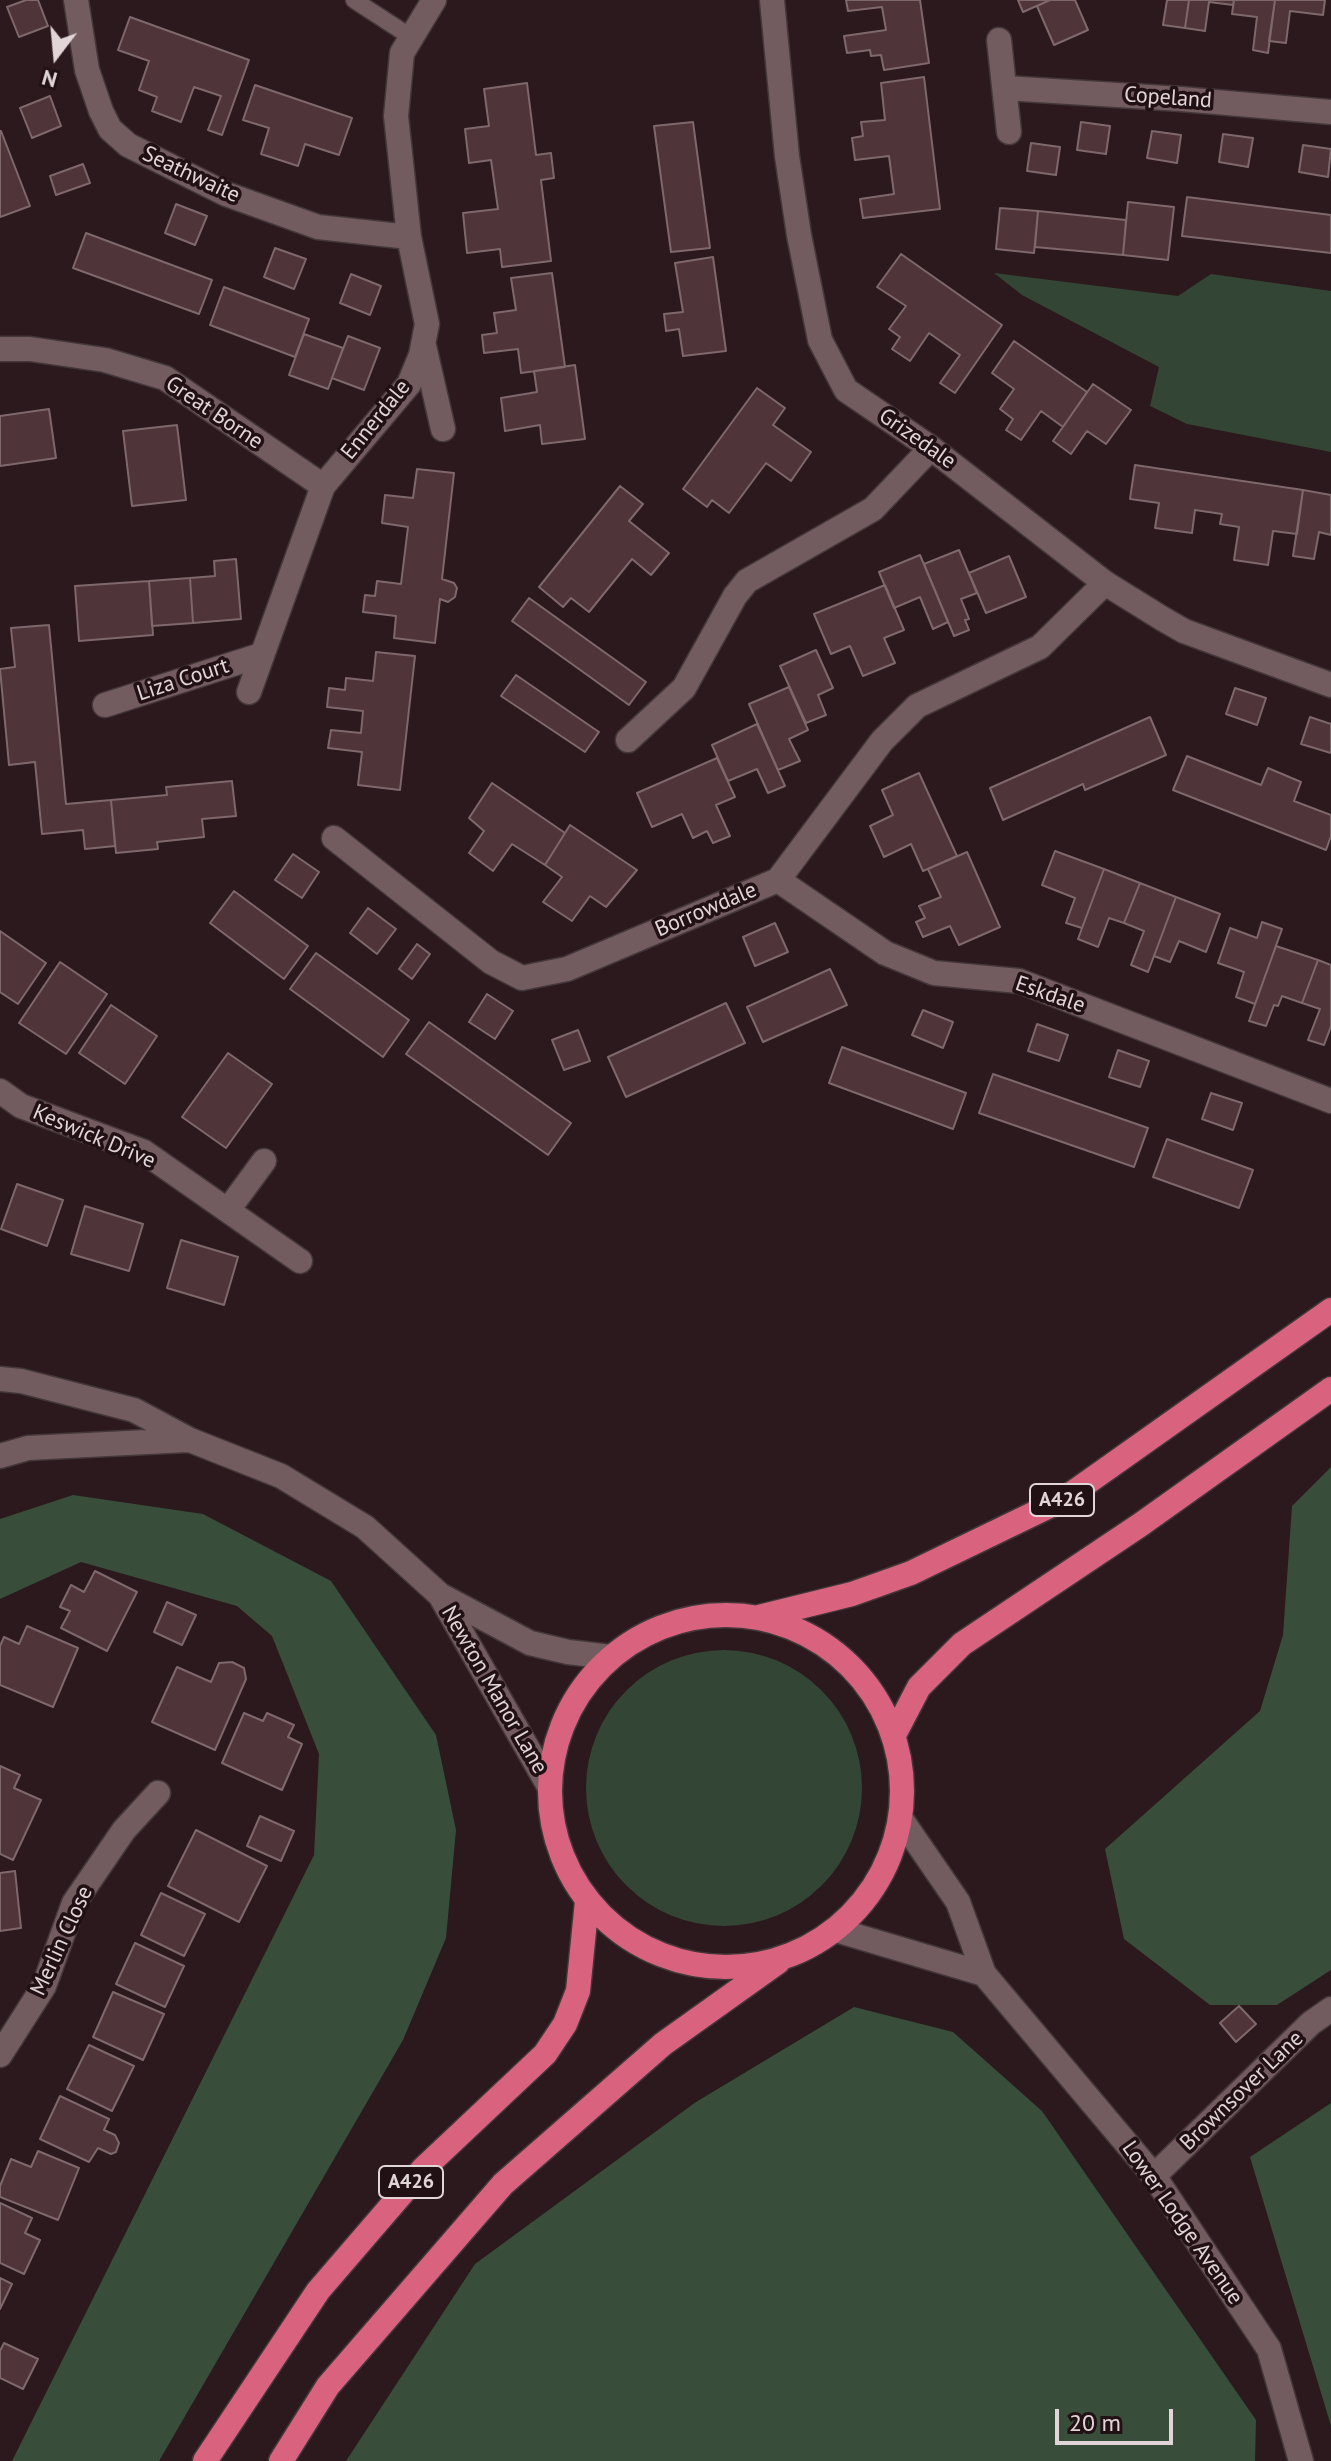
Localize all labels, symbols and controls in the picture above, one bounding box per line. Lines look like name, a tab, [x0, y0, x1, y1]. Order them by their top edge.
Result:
north arrow	[16, 16, 96, 96]
text: N	[39, 64, 60, 95]
street label: Copeland	[1123, 82, 1213, 114]
street label: Seathwaite	[138, 141, 244, 209]
street label: Great Borne	[160, 371, 268, 455]
street label: Ennerdale	[336, 375, 416, 465]
street label: Grizedale	[873, 403, 961, 475]
street label: Liza Court	[134, 653, 232, 707]
street label: Borrowdale	[651, 877, 761, 943]
street label: Eskdale	[1012, 971, 1088, 1019]
street label: Keswick Drive	[29, 1099, 159, 1175]
road number: A426	[1030, 1484, 1094, 1516]
street label: Newton Manor Lane	[435, 1601, 553, 1779]
street label: Merlin Close	[25, 1882, 99, 2000]
street label: Brownsover Lane	[1175, 2026, 1309, 2156]
street label: Lower Lodge Avenue	[1116, 2136, 1248, 2310]
road number: A426	[379, 2166, 443, 2198]
scale bar	[1059, 2393, 1177, 2443]
text: 20 m	[1069, 2407, 1121, 2438]

